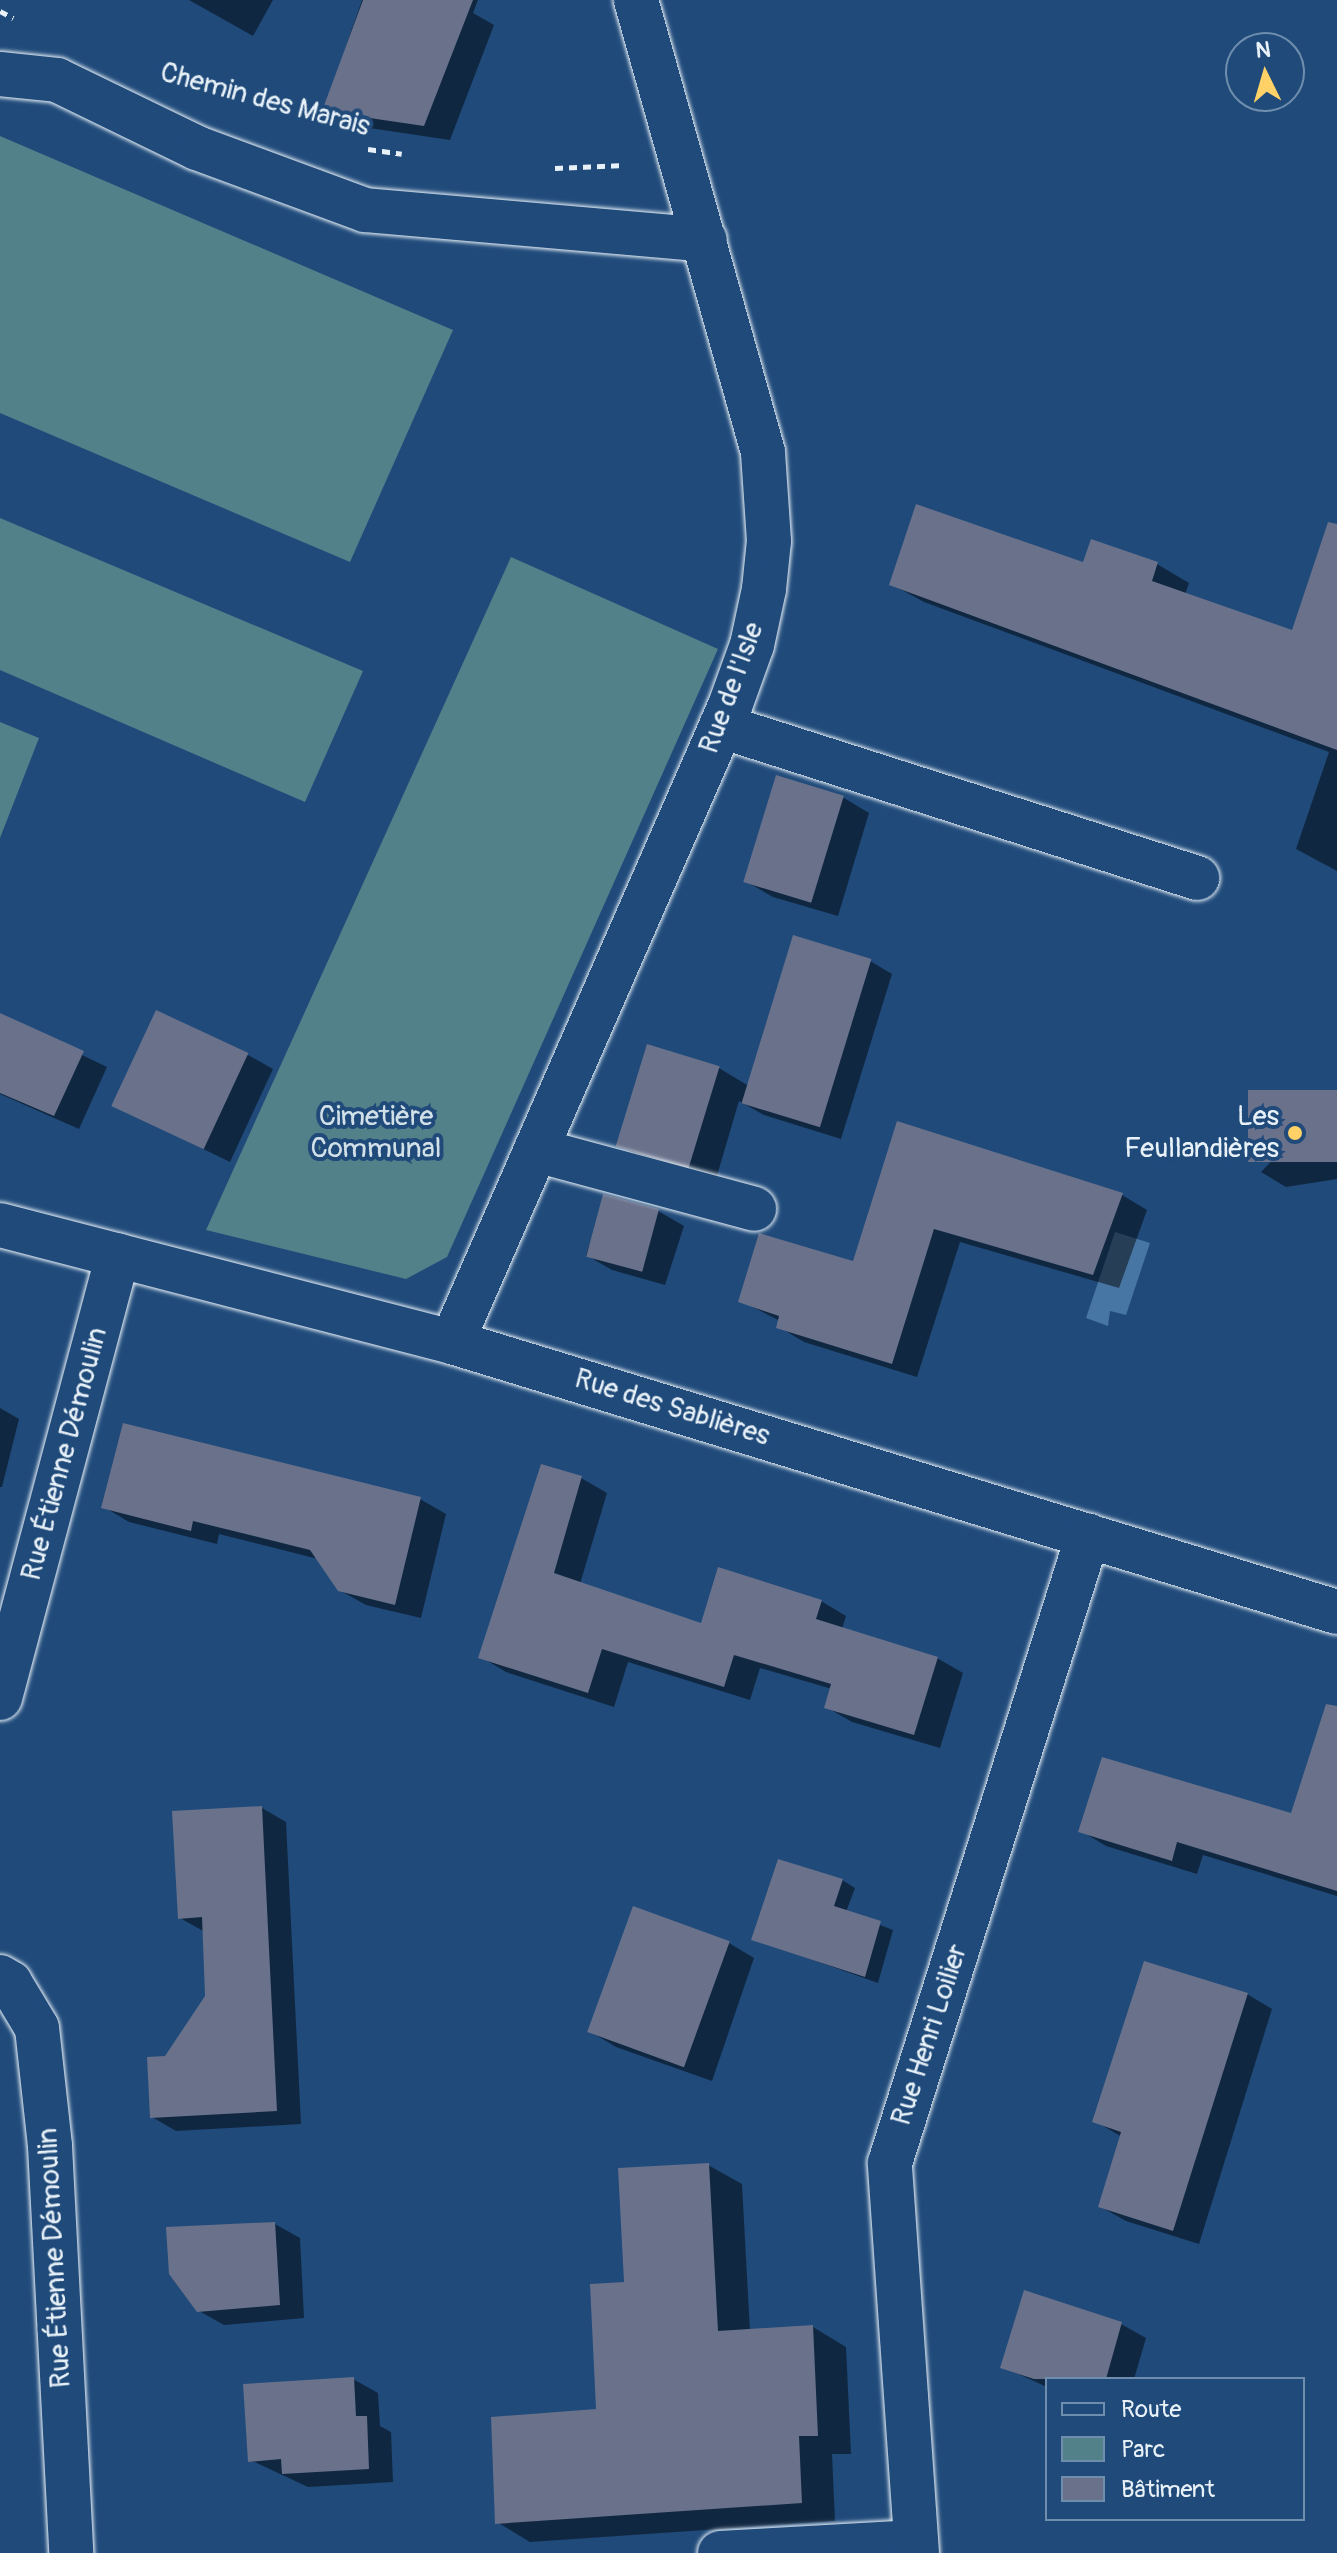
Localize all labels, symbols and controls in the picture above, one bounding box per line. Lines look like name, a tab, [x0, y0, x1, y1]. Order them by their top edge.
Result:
north arrow	[1225, 32, 1305, 112]
text: N	[1254, 35, 1272, 65]
street label: Chemin des Marais	[157, 56, 373, 144]
street label: Rue de l'Isle	[693, 618, 771, 758]
park label: Cimetière Communal	[311, 1100, 441, 1166]
place label: Les Feullandières	[1124, 1100, 1279, 1166]
marker: Les Feullandières	[1286, 1124, 1304, 1142]
street label: Rue Étienne Démoulin	[15, 1324, 115, 1584]
street label: Rue des Sablières	[571, 1362, 773, 1454]
street label: Rue Henri Loilier	[885, 1940, 975, 2130]
street label: Rue Étienne Démoulin	[31, 2127, 79, 2389]
legend	[1045, 2377, 1305, 2521]
text: Route	[1121, 2395, 1181, 2424]
text: Parc	[1121, 2435, 1165, 2464]
text: Bâtiment	[1121, 2475, 1215, 2504]

